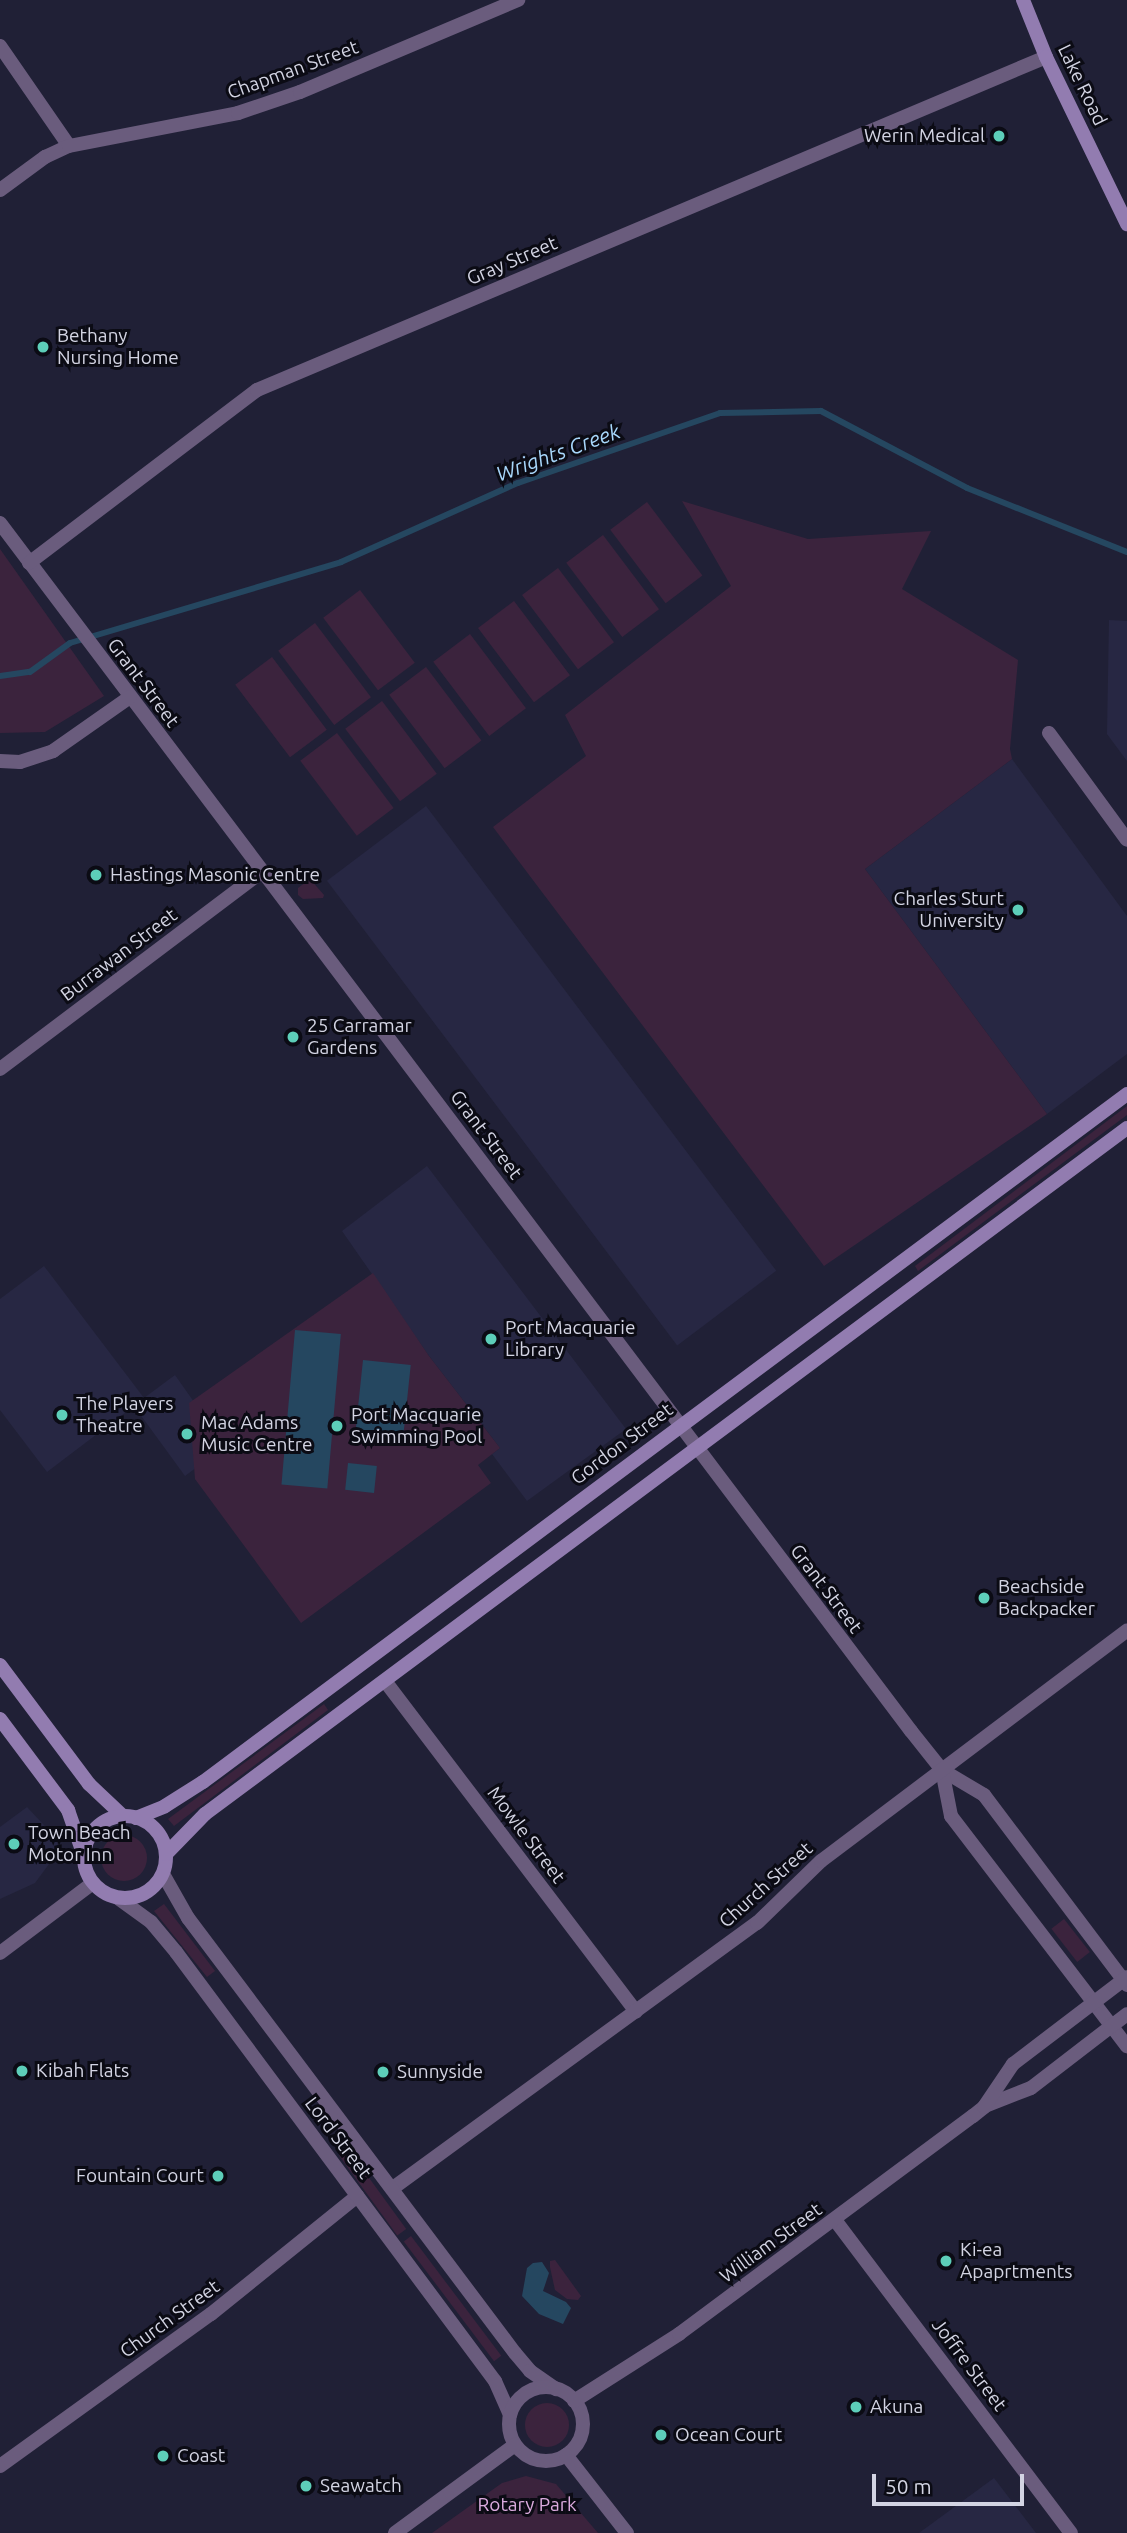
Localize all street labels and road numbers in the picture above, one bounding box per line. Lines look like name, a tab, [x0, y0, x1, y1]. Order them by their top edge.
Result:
street label: Chapman Street	[224, 36, 362, 104]
street label: Lake Road	[1053, 41, 1111, 129]
street label: Gray Street	[463, 232, 561, 290]
street label: Grant Street	[102, 634, 184, 732]
street label: Burrawan Street	[56, 904, 182, 1006]
street label: Grant Street	[445, 1086, 527, 1184]
street label: Gordon Street	[567, 1398, 677, 1490]
street label: Grant Street	[785, 1540, 867, 1638]
street label: Mowle Street	[482, 1782, 570, 1888]
street label: Church Street	[715, 1837, 817, 1933]
street label: Lord Street	[300, 2093, 376, 2183]
street label: William Street	[715, 2198, 827, 2288]
street label: Church Street	[116, 2275, 224, 2363]
street label: Joffre Street	[927, 2314, 1011, 2416]

